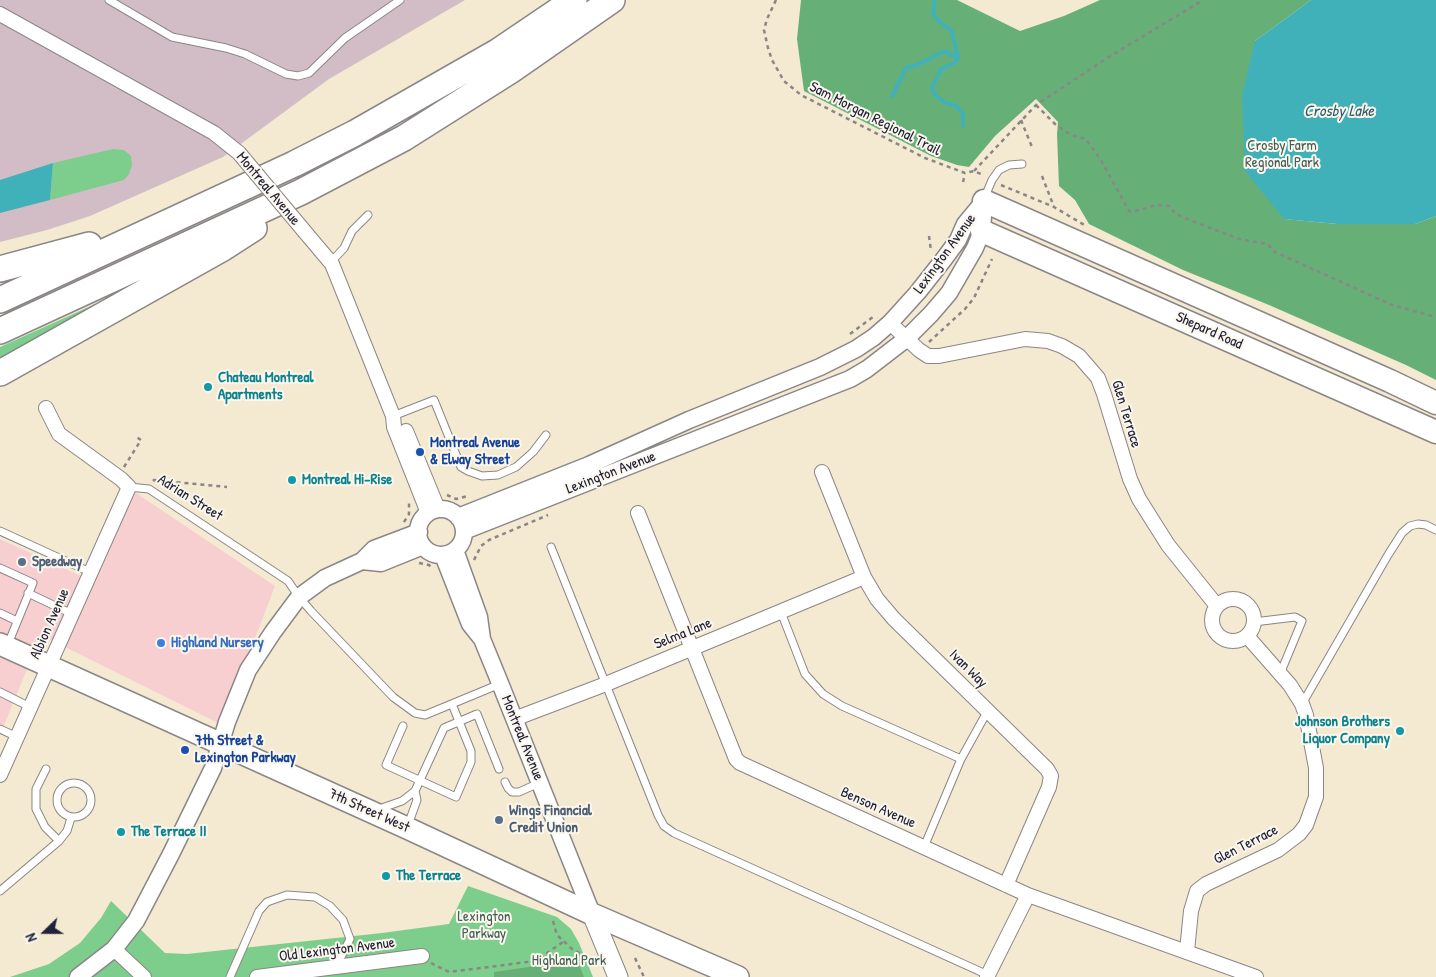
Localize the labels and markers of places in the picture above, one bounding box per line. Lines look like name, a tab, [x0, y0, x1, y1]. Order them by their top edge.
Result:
place label: Chateau Montreal Apartments	[218, 369, 313, 404]
marker: Chateau Montreal Apartments	[202, 381, 214, 393]
place label: Montreal Avenue & Elway Street	[430, 434, 520, 469]
marker: Montreal Avenue & Elway Street	[414, 446, 426, 458]
place label: Montreal Hi-Rise	[302, 471, 392, 489]
marker: Montreal Hi-Rise	[286, 474, 298, 486]
place label: Speedway	[32, 553, 82, 571]
marker: Speedway	[16, 556, 28, 568]
place label: Highland Nursery	[171, 634, 264, 652]
marker: Highland Nursery	[155, 637, 167, 649]
place label: Johnson Brothers Liquor Company	[1295, 713, 1390, 748]
marker: Johnson Brothers Liquor Company	[1394, 725, 1406, 737]
place label: 7th Street & Lexington Parkway	[195, 732, 296, 767]
marker: 7th Street & Lexington Parkway	[179, 744, 191, 756]
place label: Wings Financial Credit Union	[509, 802, 592, 837]
marker: Wings Financial Credit Union	[493, 814, 505, 826]
place label: The Terrace II	[131, 823, 206, 841]
marker: The Terrace II	[115, 826, 127, 838]
place label: The Terrace	[396, 867, 461, 885]
marker: The Terrace	[380, 870, 392, 882]

